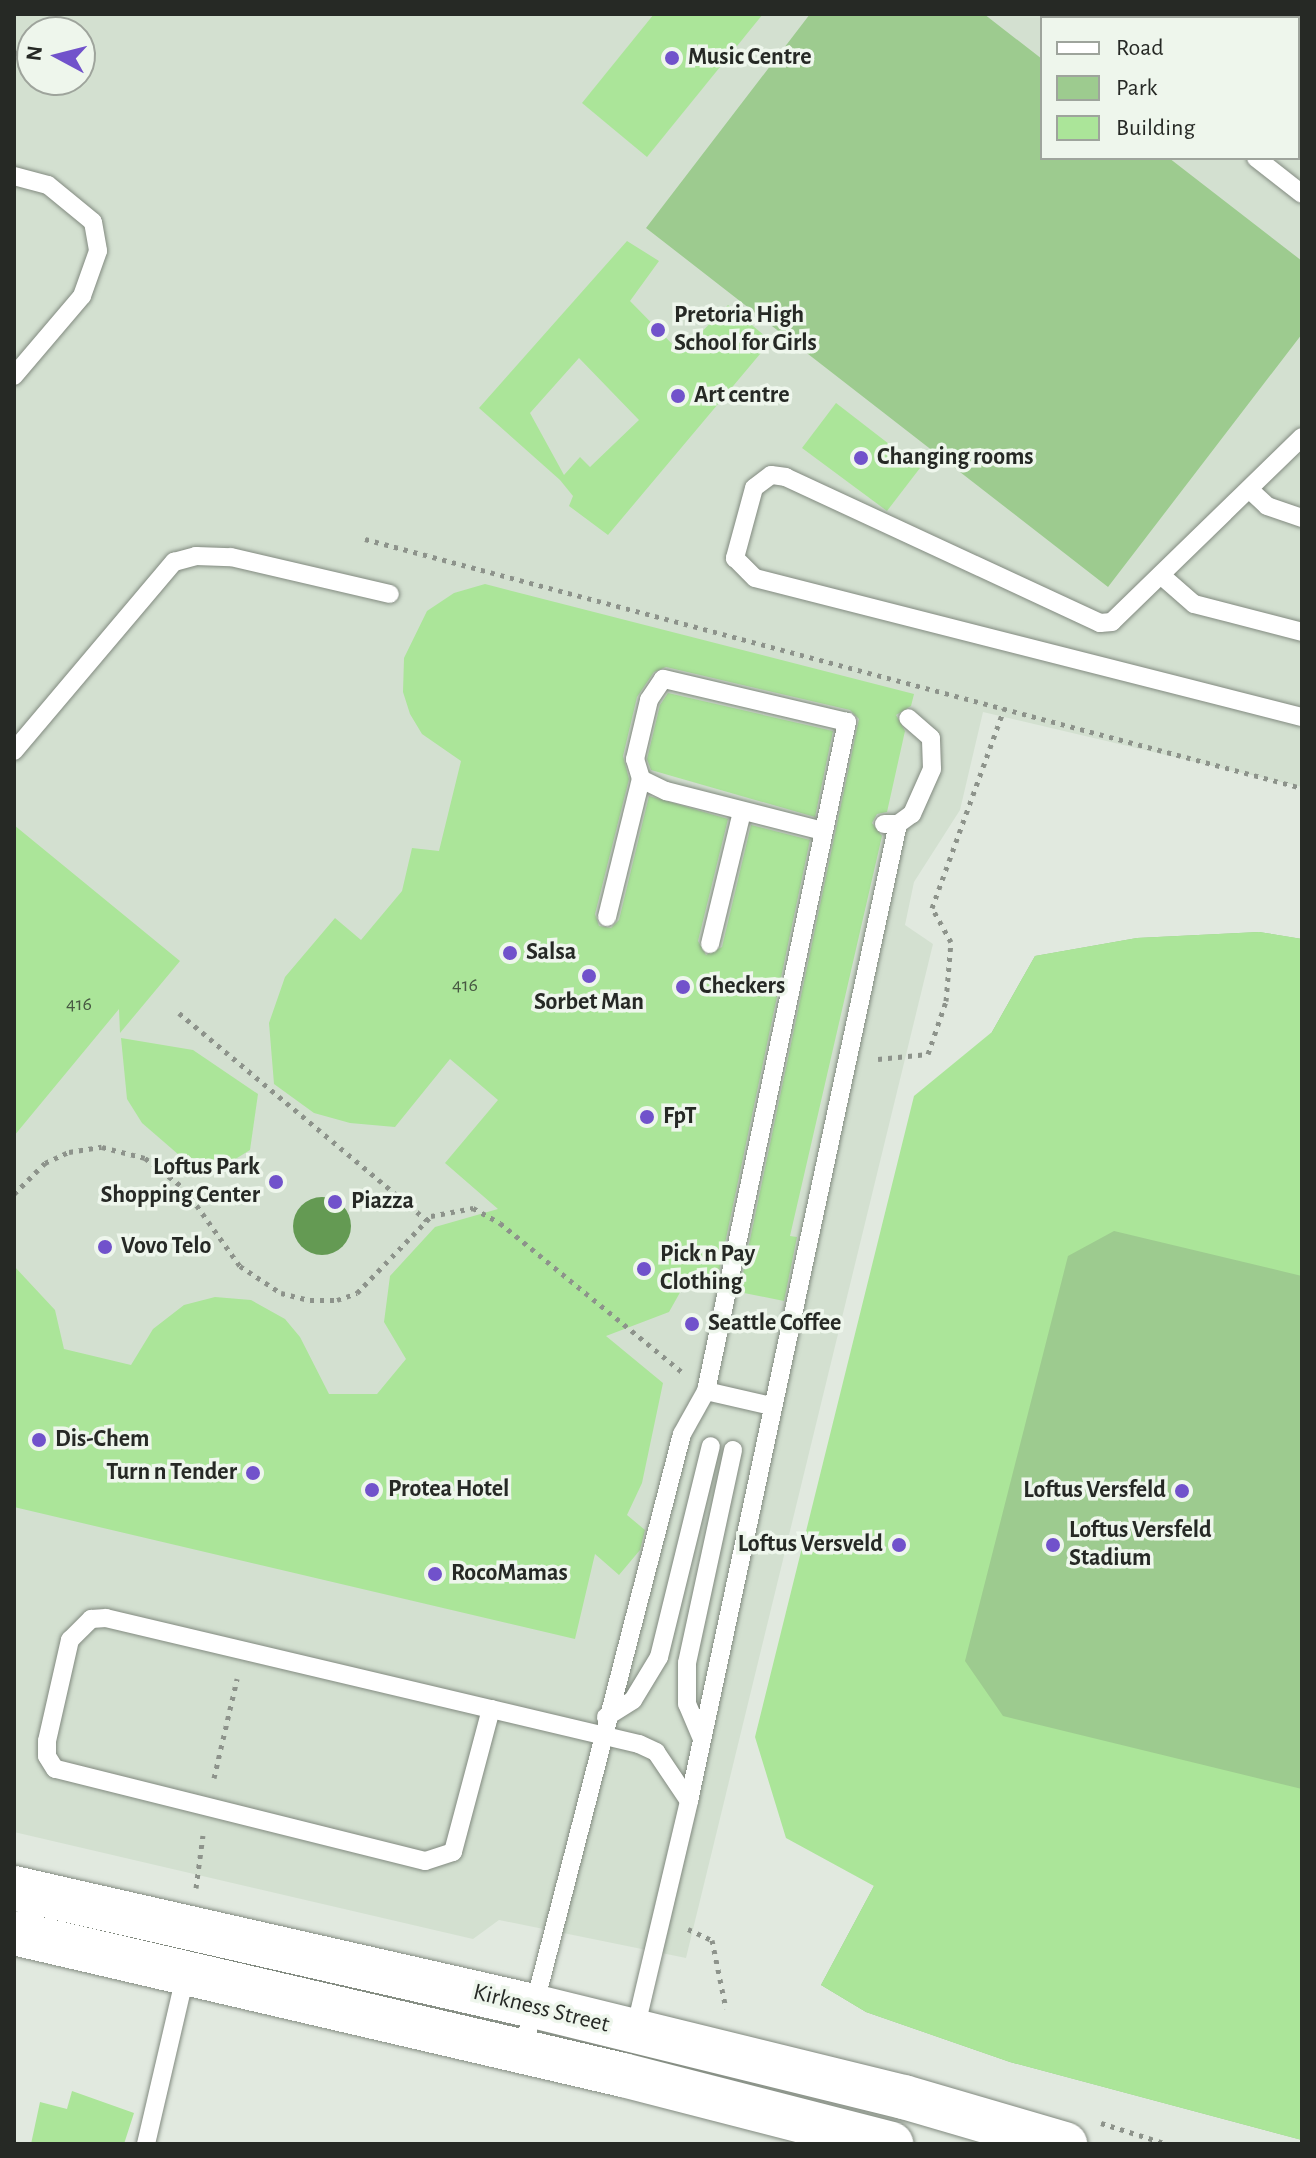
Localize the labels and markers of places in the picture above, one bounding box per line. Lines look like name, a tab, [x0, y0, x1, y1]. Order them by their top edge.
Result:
place label: Music Centre	[688, 44, 811, 72]
marker: Music Centre	[663, 49, 681, 67]
place label: Pretoria High School for Girls	[674, 302, 817, 358]
marker: Pretoria High School for Girls	[649, 321, 667, 339]
place label: Art centre	[694, 382, 789, 410]
marker: Art centre	[669, 387, 687, 405]
place label: Changing rooms	[877, 444, 1033, 472]
marker: Changing rooms	[852, 449, 870, 467]
place label: Salsa	[526, 939, 576, 967]
marker: Salsa	[501, 944, 519, 962]
marker: Sorbet Man	[580, 967, 598, 985]
place label: Checkers	[699, 973, 785, 1001]
marker: Checkers	[674, 978, 692, 996]
place label: Sorbet Man	[534, 989, 644, 1017]
place label: FpT	[663, 1103, 697, 1131]
marker: FpT	[638, 1108, 656, 1126]
place label: Loftus Park Shopping Center	[100, 1154, 260, 1210]
marker: Loftus Park Shopping Center	[267, 1173, 285, 1191]
place label: Piazza	[351, 1188, 414, 1216]
marker: Piazza	[326, 1193, 344, 1211]
place label: Vovo Telo	[121, 1233, 211, 1261]
marker: Vovo Telo	[96, 1238, 114, 1256]
place label: Pick n Pay Clothing	[660, 1241, 755, 1297]
marker: Pick n Pay Clothing	[635, 1260, 653, 1278]
place label: Seattle Coffee	[708, 1310, 841, 1338]
marker: Seattle Coffee	[683, 1315, 701, 1333]
place label: Dis-Chem	[55, 1426, 149, 1454]
marker: Dis-Chem	[30, 1431, 48, 1449]
place label: Turn n Tender	[106, 1459, 237, 1487]
marker: Turn n Tender	[244, 1464, 262, 1482]
place label: Protea Hotel	[388, 1476, 509, 1504]
place label: Loftus Versfeld	[1023, 1477, 1166, 1505]
marker: Protea Hotel	[363, 1481, 381, 1499]
marker: Loftus Versfeld	[1173, 1482, 1191, 1500]
place label: Loftus Versfeld Stadium	[1069, 1517, 1212, 1573]
place label: Loftus Versveld	[738, 1531, 883, 1559]
marker: Loftus Versveld	[890, 1536, 908, 1554]
marker: Loftus Versfeld Stadium	[1044, 1536, 1062, 1554]
place label: RocoMamas	[451, 1560, 568, 1588]
marker: RocoMamas	[426, 1565, 444, 1583]

